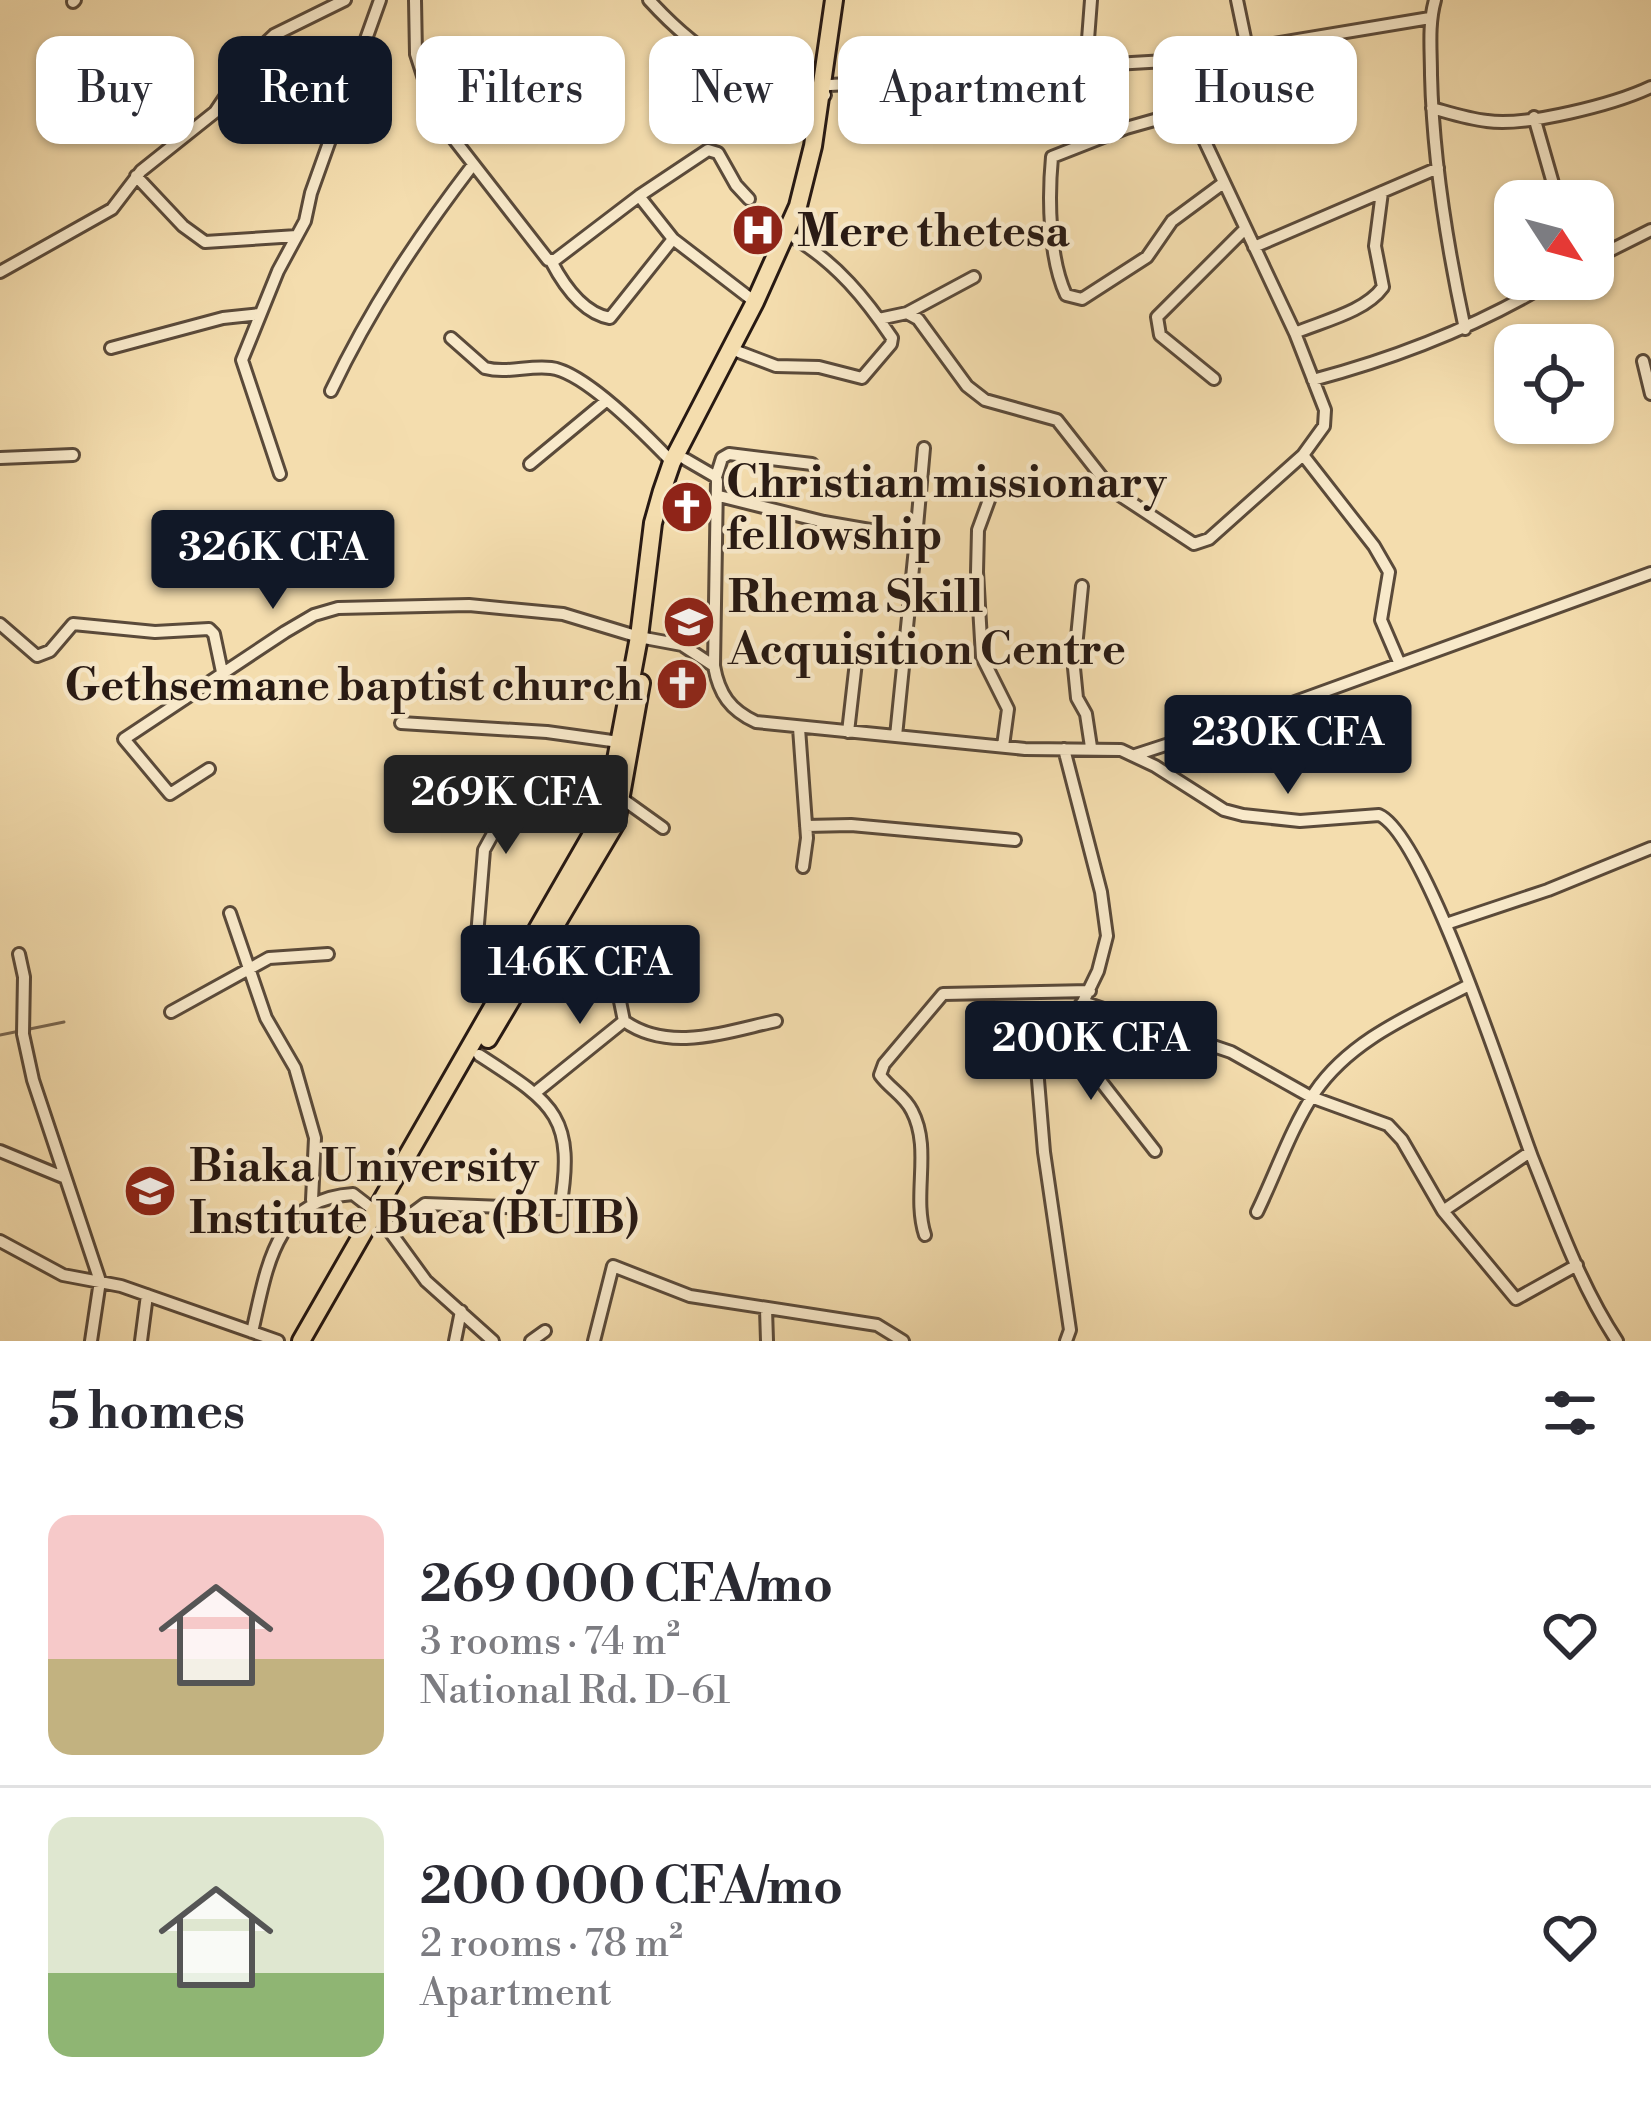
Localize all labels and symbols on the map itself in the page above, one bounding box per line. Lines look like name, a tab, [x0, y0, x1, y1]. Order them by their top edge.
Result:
north arrow	[1494, 180, 1614, 300]
hospital icon: Mere thetesa	[730, 202, 786, 258]
place label: Mere thetesa	[797, 204, 1070, 261]
place label: Christian missionary fellowship	[726, 455, 1167, 564]
church icon: Christian missionary fellowship	[659, 479, 715, 535]
pin: 326K CFA	[149, 510, 397, 612]
place label: Rhema Skill Acquisition Centre	[727, 570, 1126, 679]
school or university icon: Rhema Skill Acquisition Centre	[661, 594, 717, 650]
church icon: Gethsemane baptist church	[654, 656, 710, 712]
place label: Gethsemane baptist church	[65, 658, 643, 715]
pin: 230K CFA	[1164, 695, 1412, 797]
pin: 269K CFA	[382, 755, 630, 857]
pin: 146K CFA	[456, 925, 704, 1027]
pin: 200K CFA	[967, 1001, 1215, 1103]
place label: Biaka University Institute Buea (BUIB)	[189, 1139, 639, 1248]
school or university icon: Biaka University Institute Buea (BUIB)	[122, 1163, 178, 1219]

